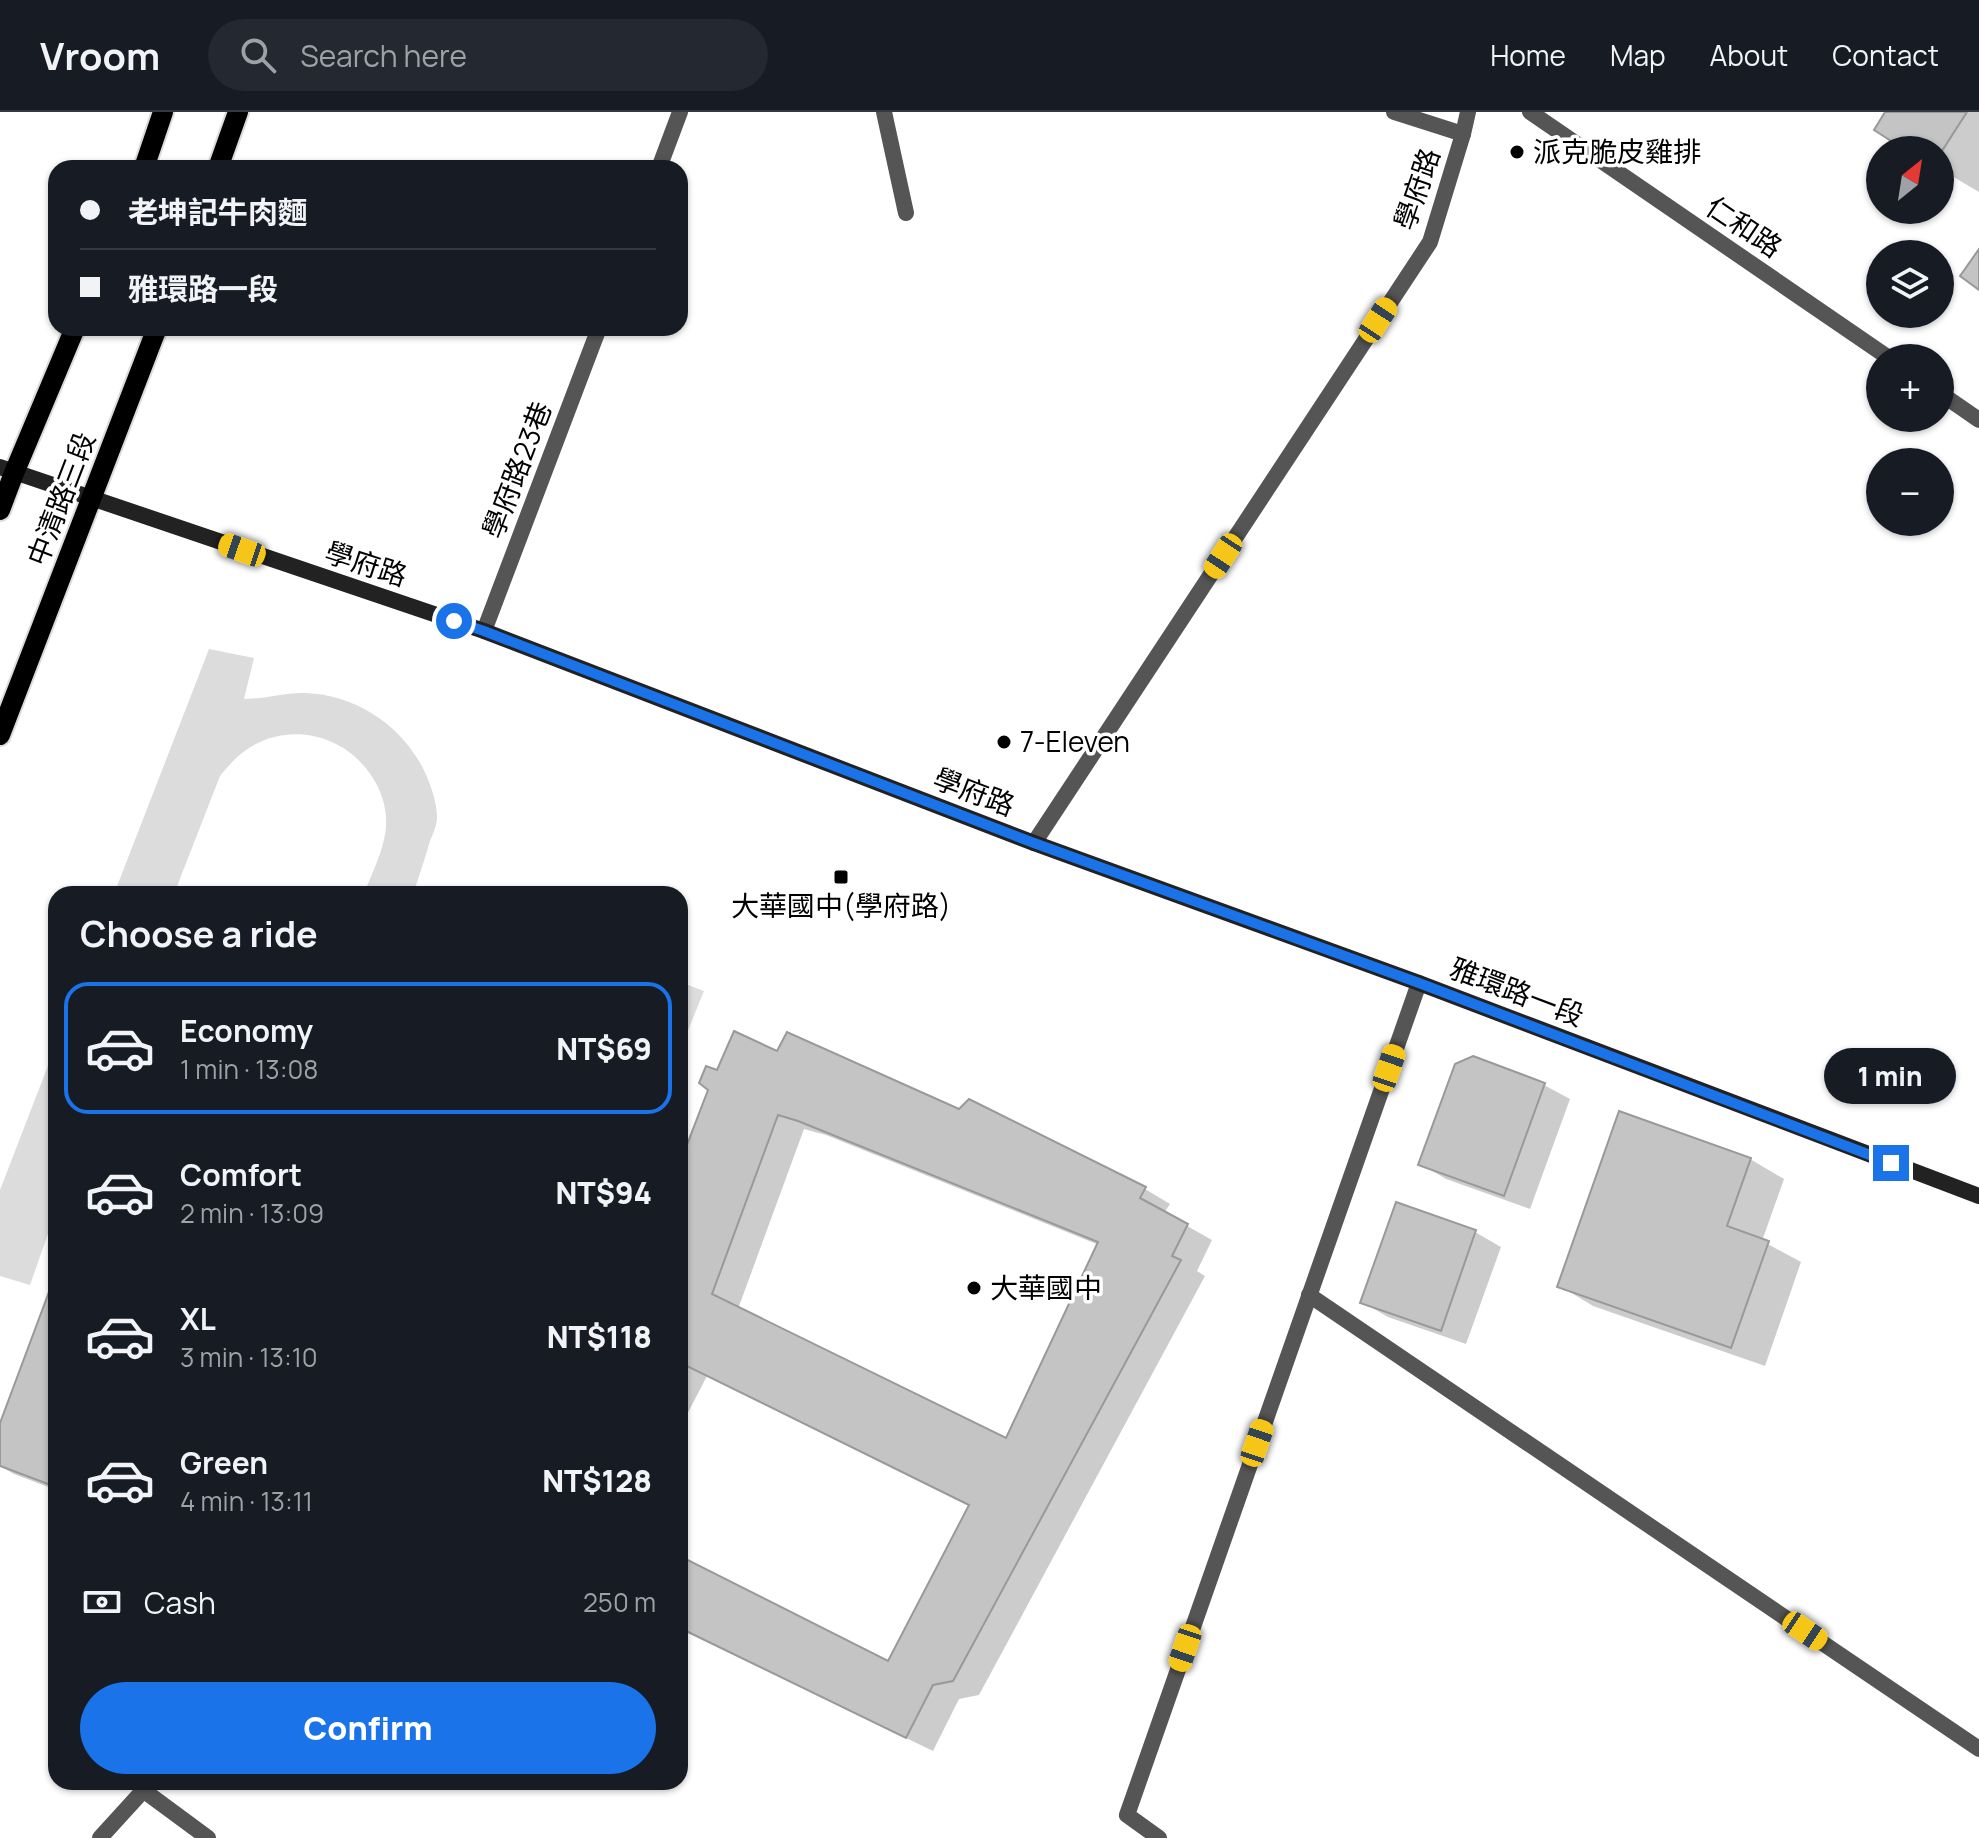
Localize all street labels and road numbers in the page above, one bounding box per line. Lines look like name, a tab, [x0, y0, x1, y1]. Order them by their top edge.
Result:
street label: 學府路	[1384, 143, 1448, 235]
street label: 仁和路	[1699, 187, 1790, 265]
street label: 學府路23巷	[473, 396, 560, 543]
street label: 中清路三段	[17, 426, 103, 571]
street label: 學府路	[320, 532, 412, 594]
street label: 學府路	[928, 758, 1020, 824]
street label: 雅環路一段	[1445, 948, 1590, 1034]

